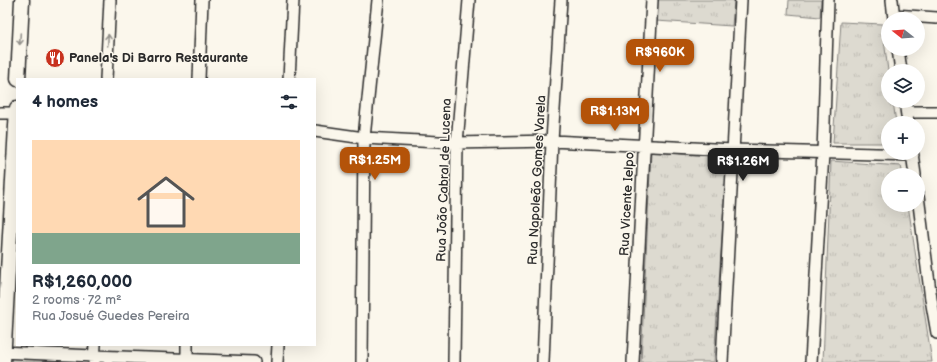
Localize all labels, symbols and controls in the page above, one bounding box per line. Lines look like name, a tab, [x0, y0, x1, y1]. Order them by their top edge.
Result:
north arrow	[881, 12, 925, 56]
map controls	[881, 12, 925, 212]
one-way arrow	[16, 32, 24, 45]
one-way arrow	[105, 34, 112, 47]
pin: R$960K	[627, 39, 693, 73]
text: R$960K	[635, 44, 685, 60]
restaurant icon: Panela's Di Barro Restaurante	[44, 47, 66, 69]
place label: Panela's Di Barro Restaurante	[69, 50, 249, 66]
button: layers	[881, 64, 925, 108]
icon: filters	[278, 91, 300, 113]
text: 4 homes	[32, 92, 98, 112]
street label: Rua Napoleão Gomes Varela	[525, 95, 549, 265]
street label: Rua João Cabral de Lucena	[433, 98, 455, 262]
pin: R$1.13M	[578, 98, 652, 132]
text: R$1.13M	[590, 103, 640, 119]
button: +	[881, 116, 925, 160]
pin: R$1.25M	[338, 147, 412, 181]
pin: R$1.26M	[706, 148, 780, 182]
street label: Rua Vicente Ielpo	[616, 151, 638, 257]
text: R$1.25M	[349, 152, 401, 168]
text: R$1.26M	[717, 153, 769, 169]
icon: home	[130, 166, 202, 238]
button: −	[881, 168, 925, 212]
text: R$1,260,000	[32, 272, 132, 292]
text: 2 rooms · 72 m²	[32, 292, 122, 308]
text: Rua Josué Guedes Pereira	[32, 308, 190, 324]

